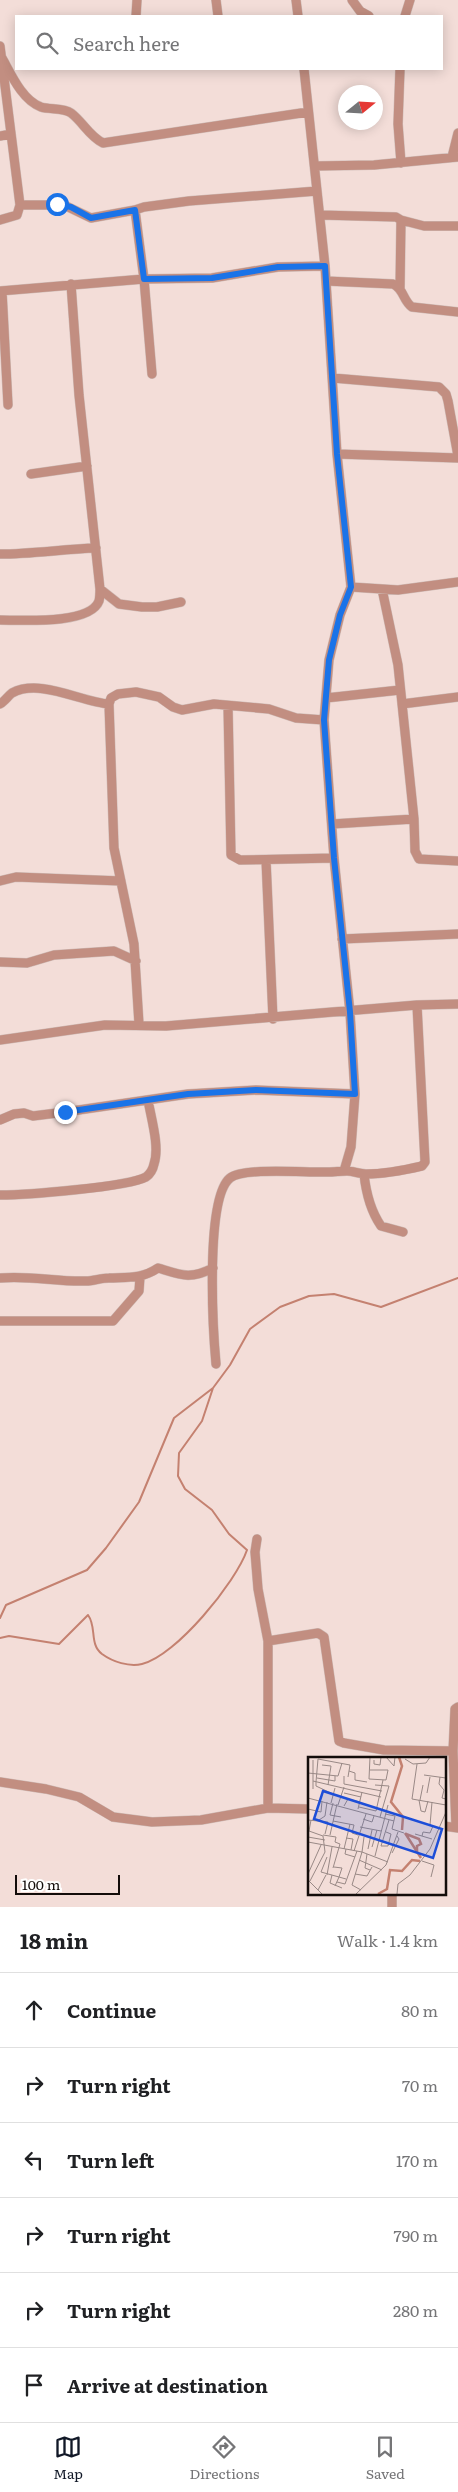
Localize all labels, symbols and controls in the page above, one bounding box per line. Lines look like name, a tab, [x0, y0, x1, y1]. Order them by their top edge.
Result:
search box	[15, 15, 443, 70]
icon: search	[33, 29, 61, 57]
text: Search here	[73, 29, 180, 57]
north arrow	[338, 85, 383, 130]
route start	[46, 193, 69, 216]
route end	[54, 1101, 77, 1124]
inset map	[308, 1757, 446, 1894]
scale bar	[15, 1872, 120, 1895]
text: 100 m	[22, 1874, 60, 1894]
text: 18 min	[20, 1924, 88, 1955]
text: Walk · 1.4 km	[337, 1928, 438, 1952]
icon: ahead	[20, 1996, 48, 2024]
text: Continue	[67, 1996, 156, 2024]
text: 80 m	[401, 1998, 438, 2022]
icon: right	[20, 2071, 48, 2099]
text: Turn right	[67, 2071, 171, 2099]
text: 70 m	[402, 2073, 438, 2097]
icon: left	[20, 2146, 48, 2174]
text: Turn left	[67, 2146, 154, 2174]
text: 170 m	[396, 2148, 438, 2172]
icon: right	[20, 2221, 48, 2249]
text: Turn right	[67, 2221, 171, 2249]
text: 790 m	[394, 2223, 438, 2247]
icon: right	[20, 2296, 48, 2324]
text: Turn right	[67, 2296, 171, 2324]
text: 280 m	[393, 2298, 438, 2322]
icon: arrive	[20, 2371, 48, 2399]
text: Arrive at destination	[67, 2371, 268, 2399]
tab: Map	[53, 2433, 83, 2483]
tab: Directions	[189, 2433, 259, 2483]
tab: Saved	[366, 2433, 405, 2483]

